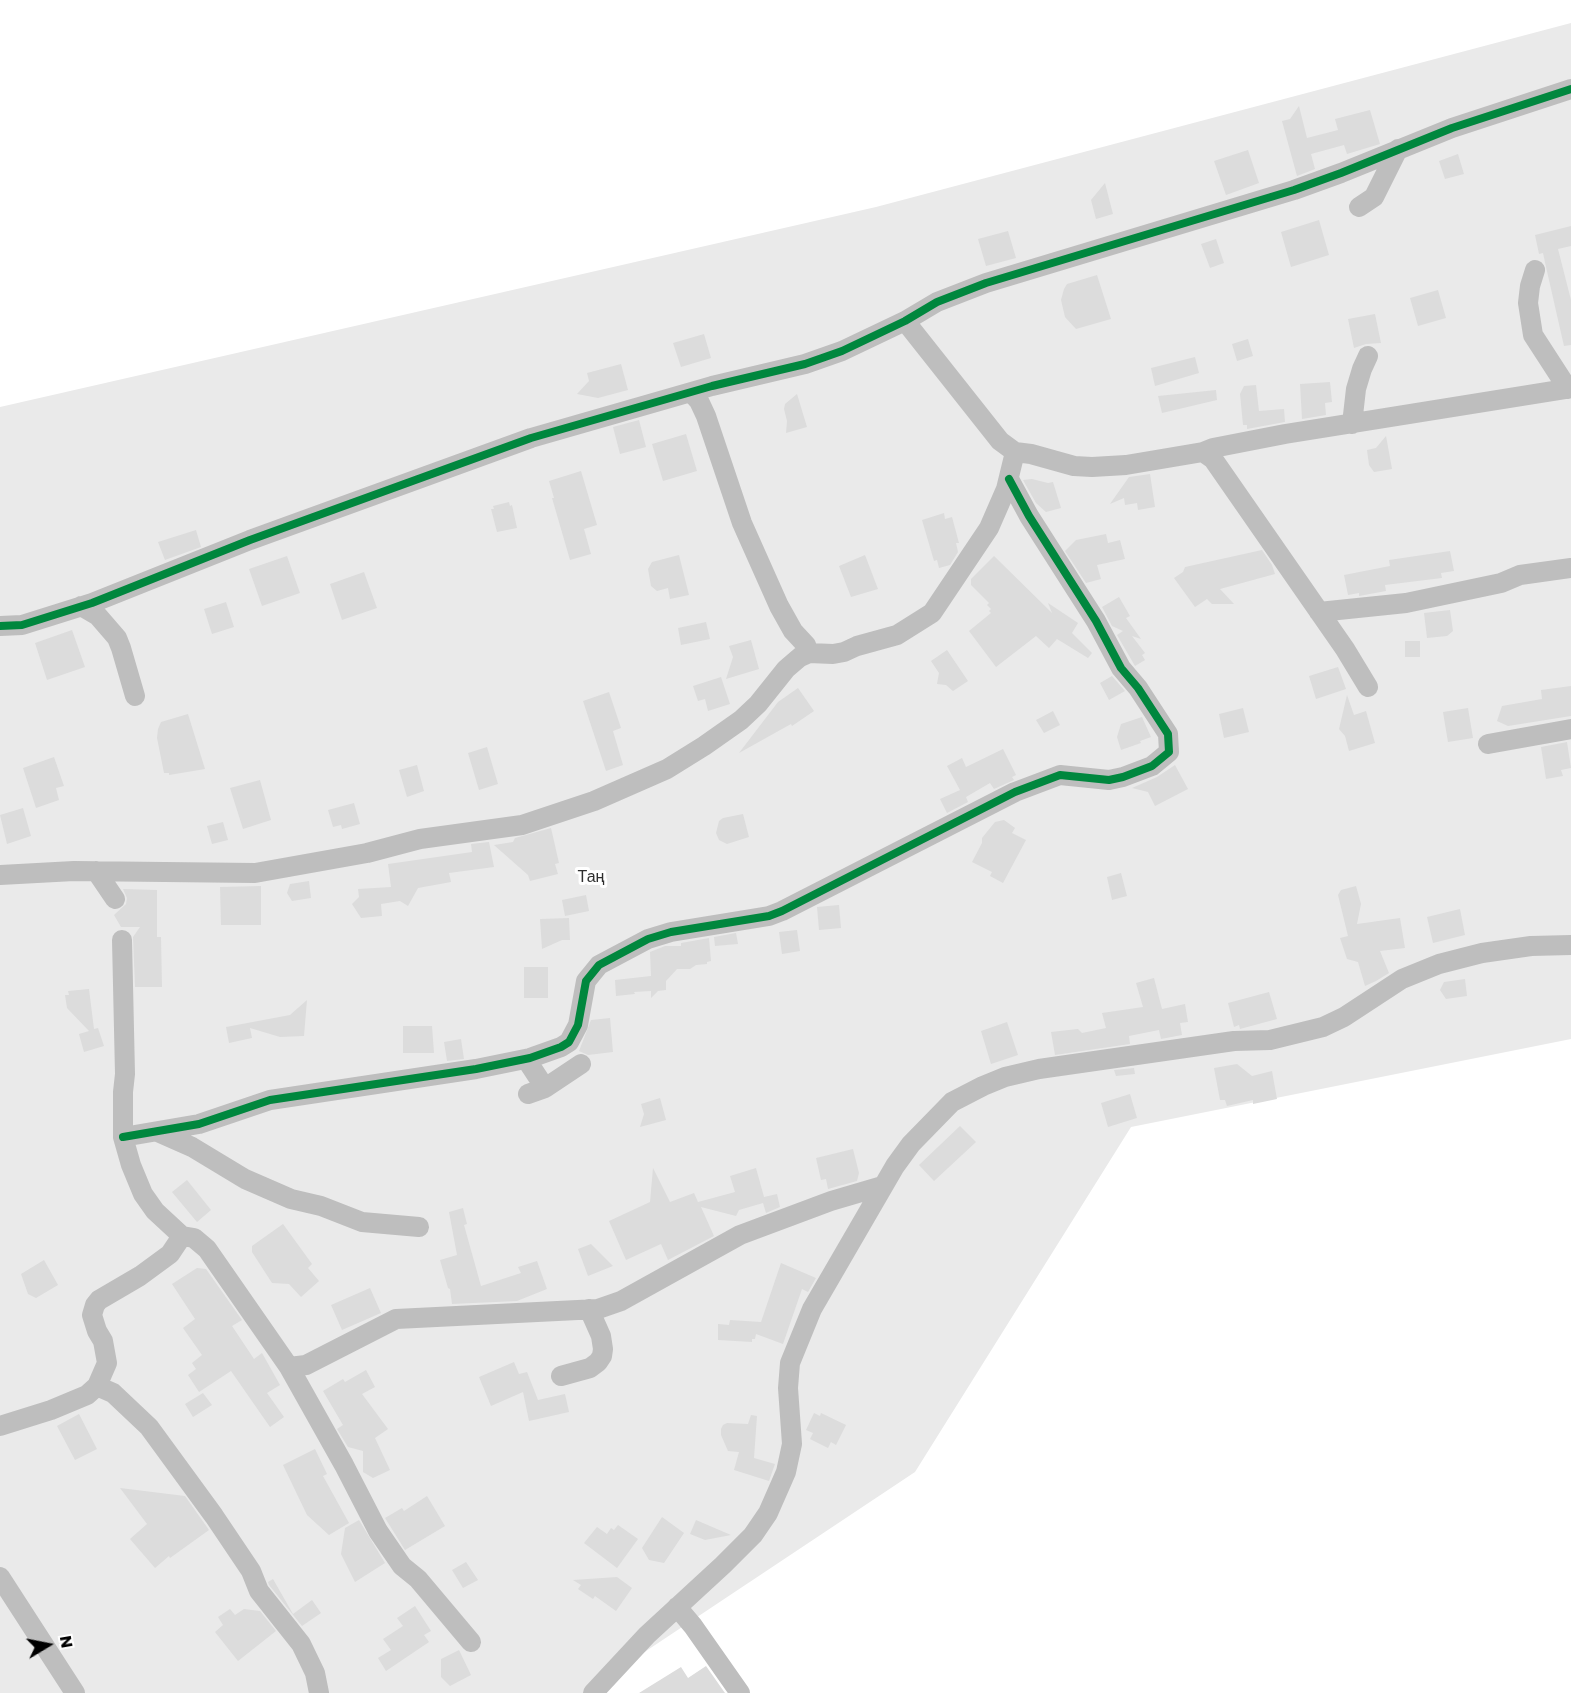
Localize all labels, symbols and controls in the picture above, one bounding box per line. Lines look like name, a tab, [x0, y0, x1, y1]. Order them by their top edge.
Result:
park label: Таң	[578, 868, 604, 888]
north arrow	[18, 1615, 78, 1675]
text: N	[54, 1634, 79, 1650]

